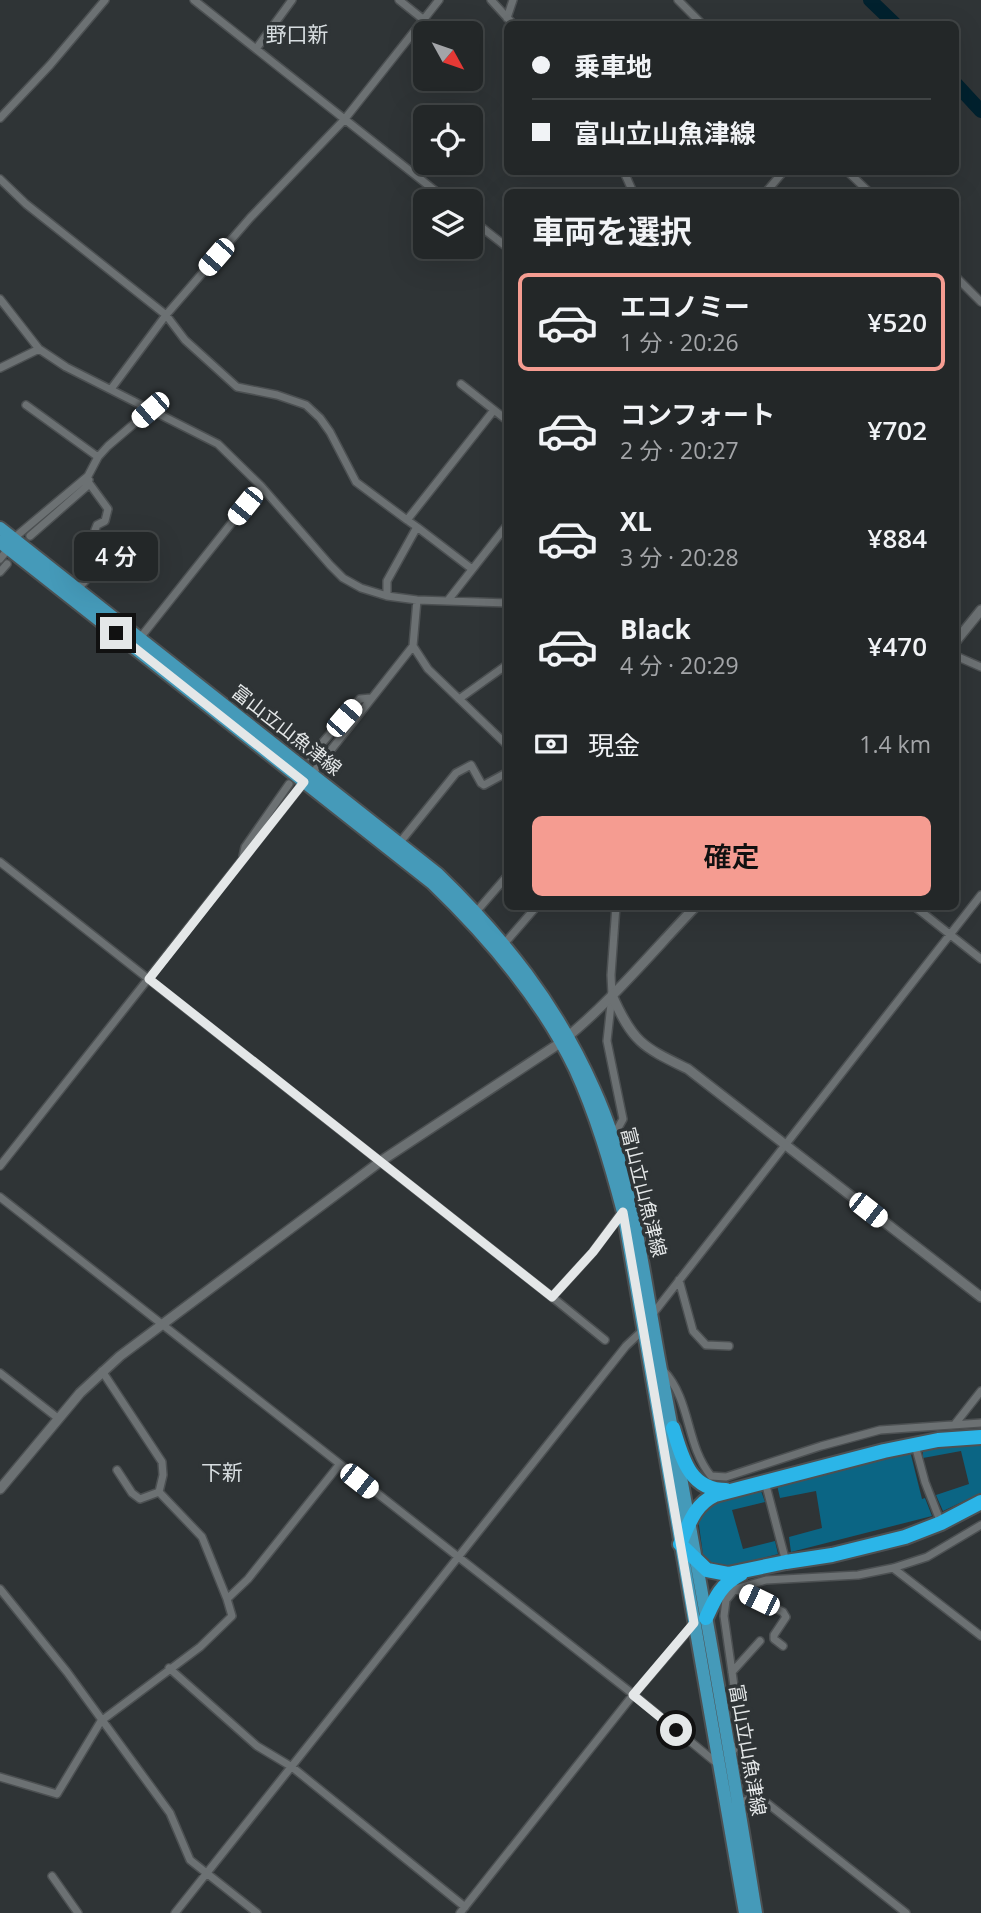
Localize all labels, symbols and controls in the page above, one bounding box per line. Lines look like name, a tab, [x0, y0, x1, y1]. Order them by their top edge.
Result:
district label: 野口新	[266, 20, 329, 48]
north arrow	[413, 21, 483, 91]
map controls	[413, 21, 483, 259]
text: 乗車地	[574, 48, 652, 84]
button: locate	[413, 105, 483, 175]
text: 富山立山魚津線	[574, 115, 756, 151]
button: layers	[413, 189, 483, 259]
text: 車両を選択	[532, 209, 692, 252]
car	[195, 234, 238, 280]
text: エコノミー	[620, 288, 750, 324]
icon: car	[536, 291, 599, 354]
text: ¥520	[868, 304, 927, 340]
text: 1 分 · 20:26	[620, 326, 739, 358]
car	[128, 388, 173, 432]
text: コンフォート	[620, 396, 775, 432]
icon: car	[536, 399, 599, 462]
text: ¥702	[868, 412, 927, 448]
text: 2 分 · 20:27	[620, 434, 739, 466]
car	[224, 483, 267, 529]
text: XL	[620, 503, 652, 539]
icon: car	[536, 507, 599, 570]
text: ¥884	[868, 520, 927, 556]
callout: 4 分	[74, 532, 158, 580]
text: 4 分	[95, 540, 137, 572]
text: 3 分 · 20:28	[620, 541, 739, 573]
text: Black	[620, 611, 691, 647]
icon: car	[536, 615, 599, 678]
route end	[100, 617, 132, 649]
text: ¥470	[868, 628, 927, 664]
text: 4 分 · 20:29	[620, 649, 739, 681]
street label: 富山立山魚津線	[227, 679, 347, 781]
car	[323, 695, 366, 741]
icon: cash	[532, 725, 570, 763]
text: 現金	[588, 727, 640, 763]
text: 1.4 km	[859, 728, 931, 760]
button: 確定	[532, 816, 931, 896]
street label: 富山立山魚津線	[615, 1124, 673, 1260]
car	[845, 1189, 892, 1231]
district label: 下新	[201, 1458, 243, 1486]
car	[336, 1460, 383, 1502]
car	[736, 1581, 783, 1619]
street label: 富山立山魚津線	[724, 1682, 772, 1818]
route start	[660, 1714, 692, 1746]

